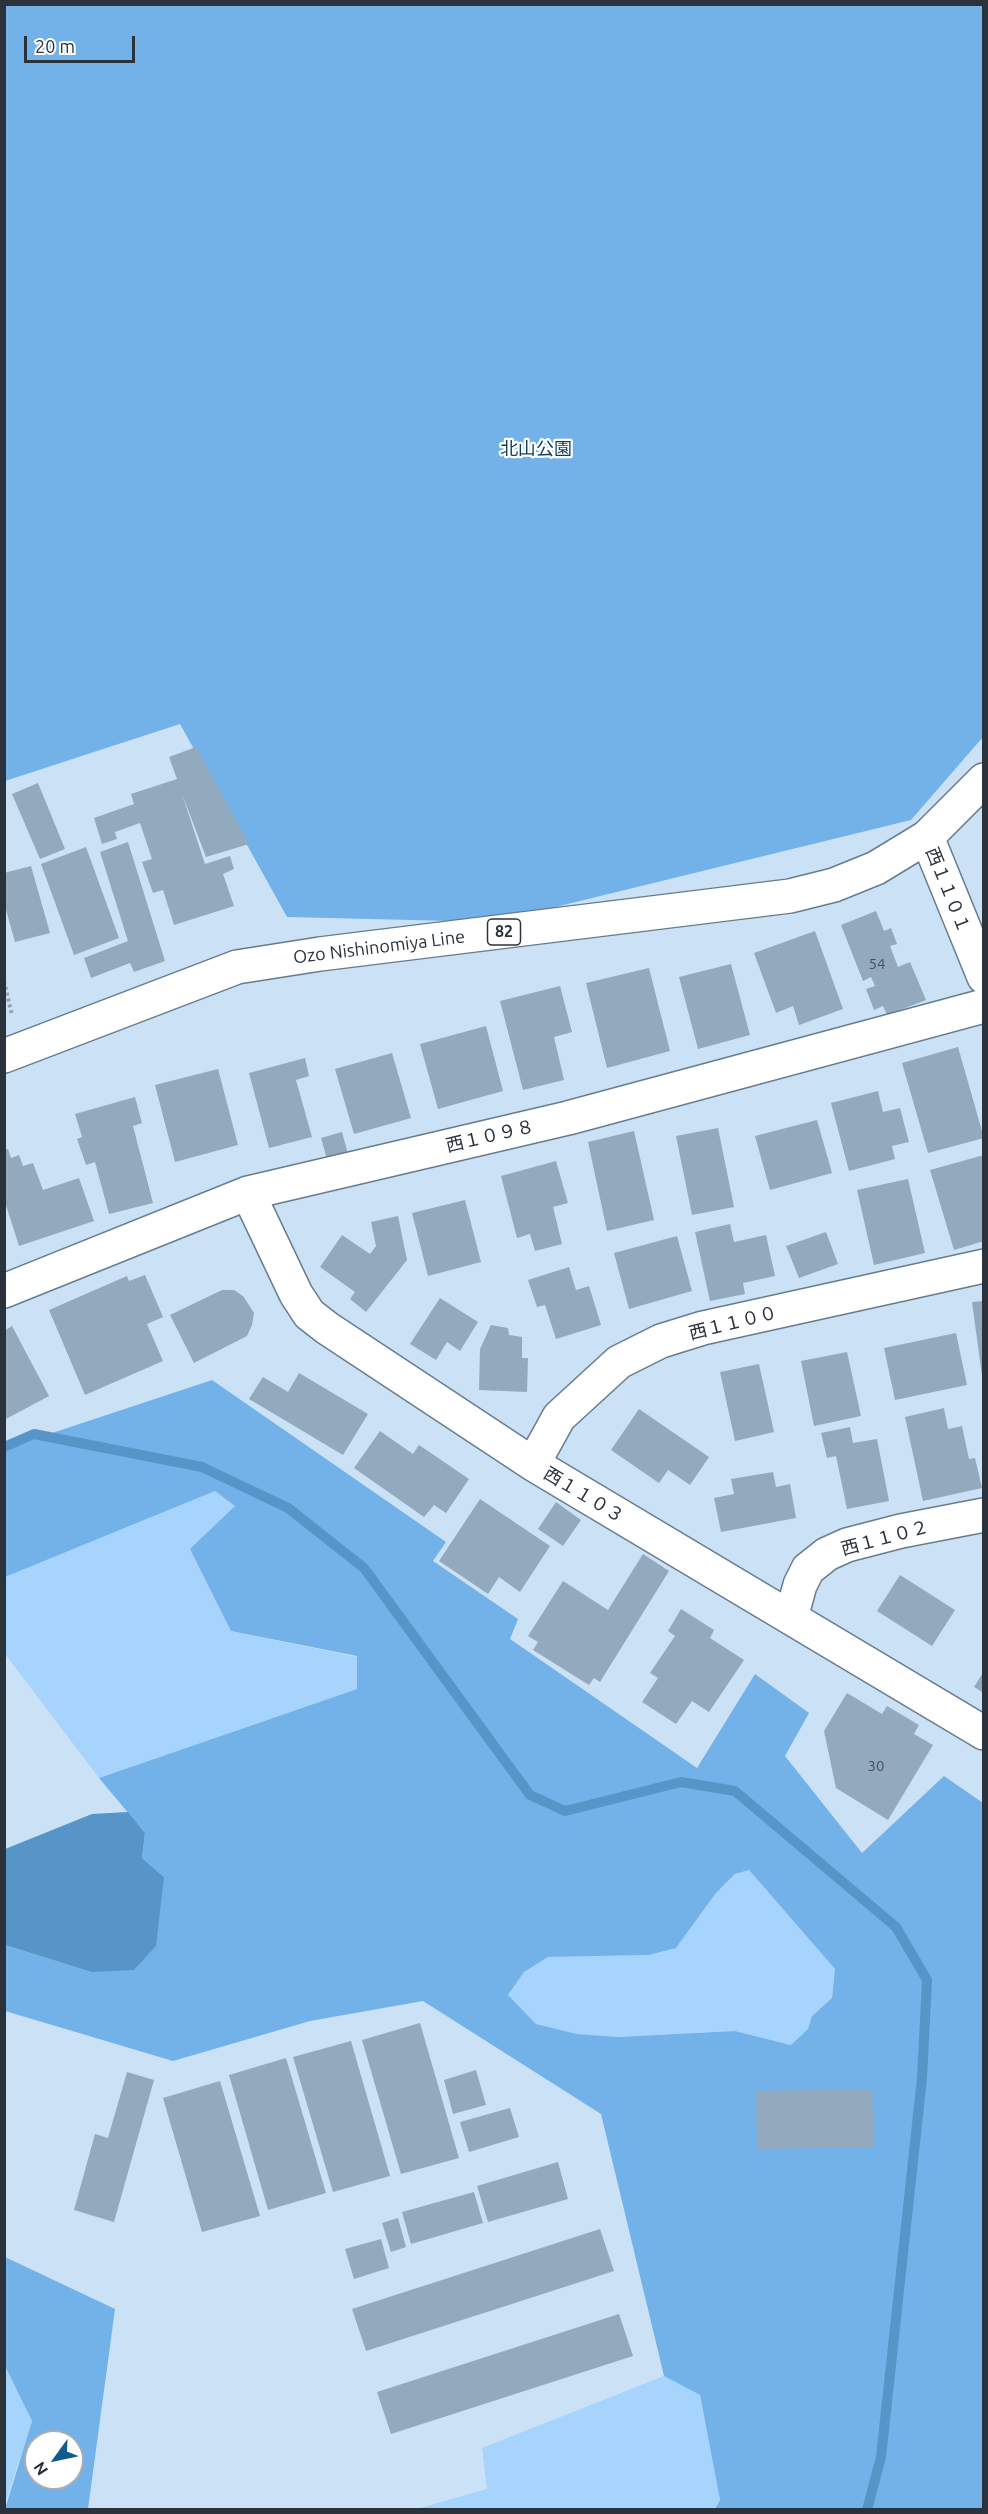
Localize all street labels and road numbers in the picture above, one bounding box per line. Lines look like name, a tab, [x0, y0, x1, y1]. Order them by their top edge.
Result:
street label: 西１１０１	[921, 844, 975, 936]
road number: 82	[488, 919, 520, 945]
street label: Ozo Nishinomiya Line	[292, 926, 466, 968]
street label: 西１０９８	[444, 1115, 536, 1157]
street label: 西１１００	[687, 1302, 779, 1344]
street label: 西１１０３	[540, 1463, 628, 1527]
street label: 西１１０２	[839, 1516, 931, 1560]

